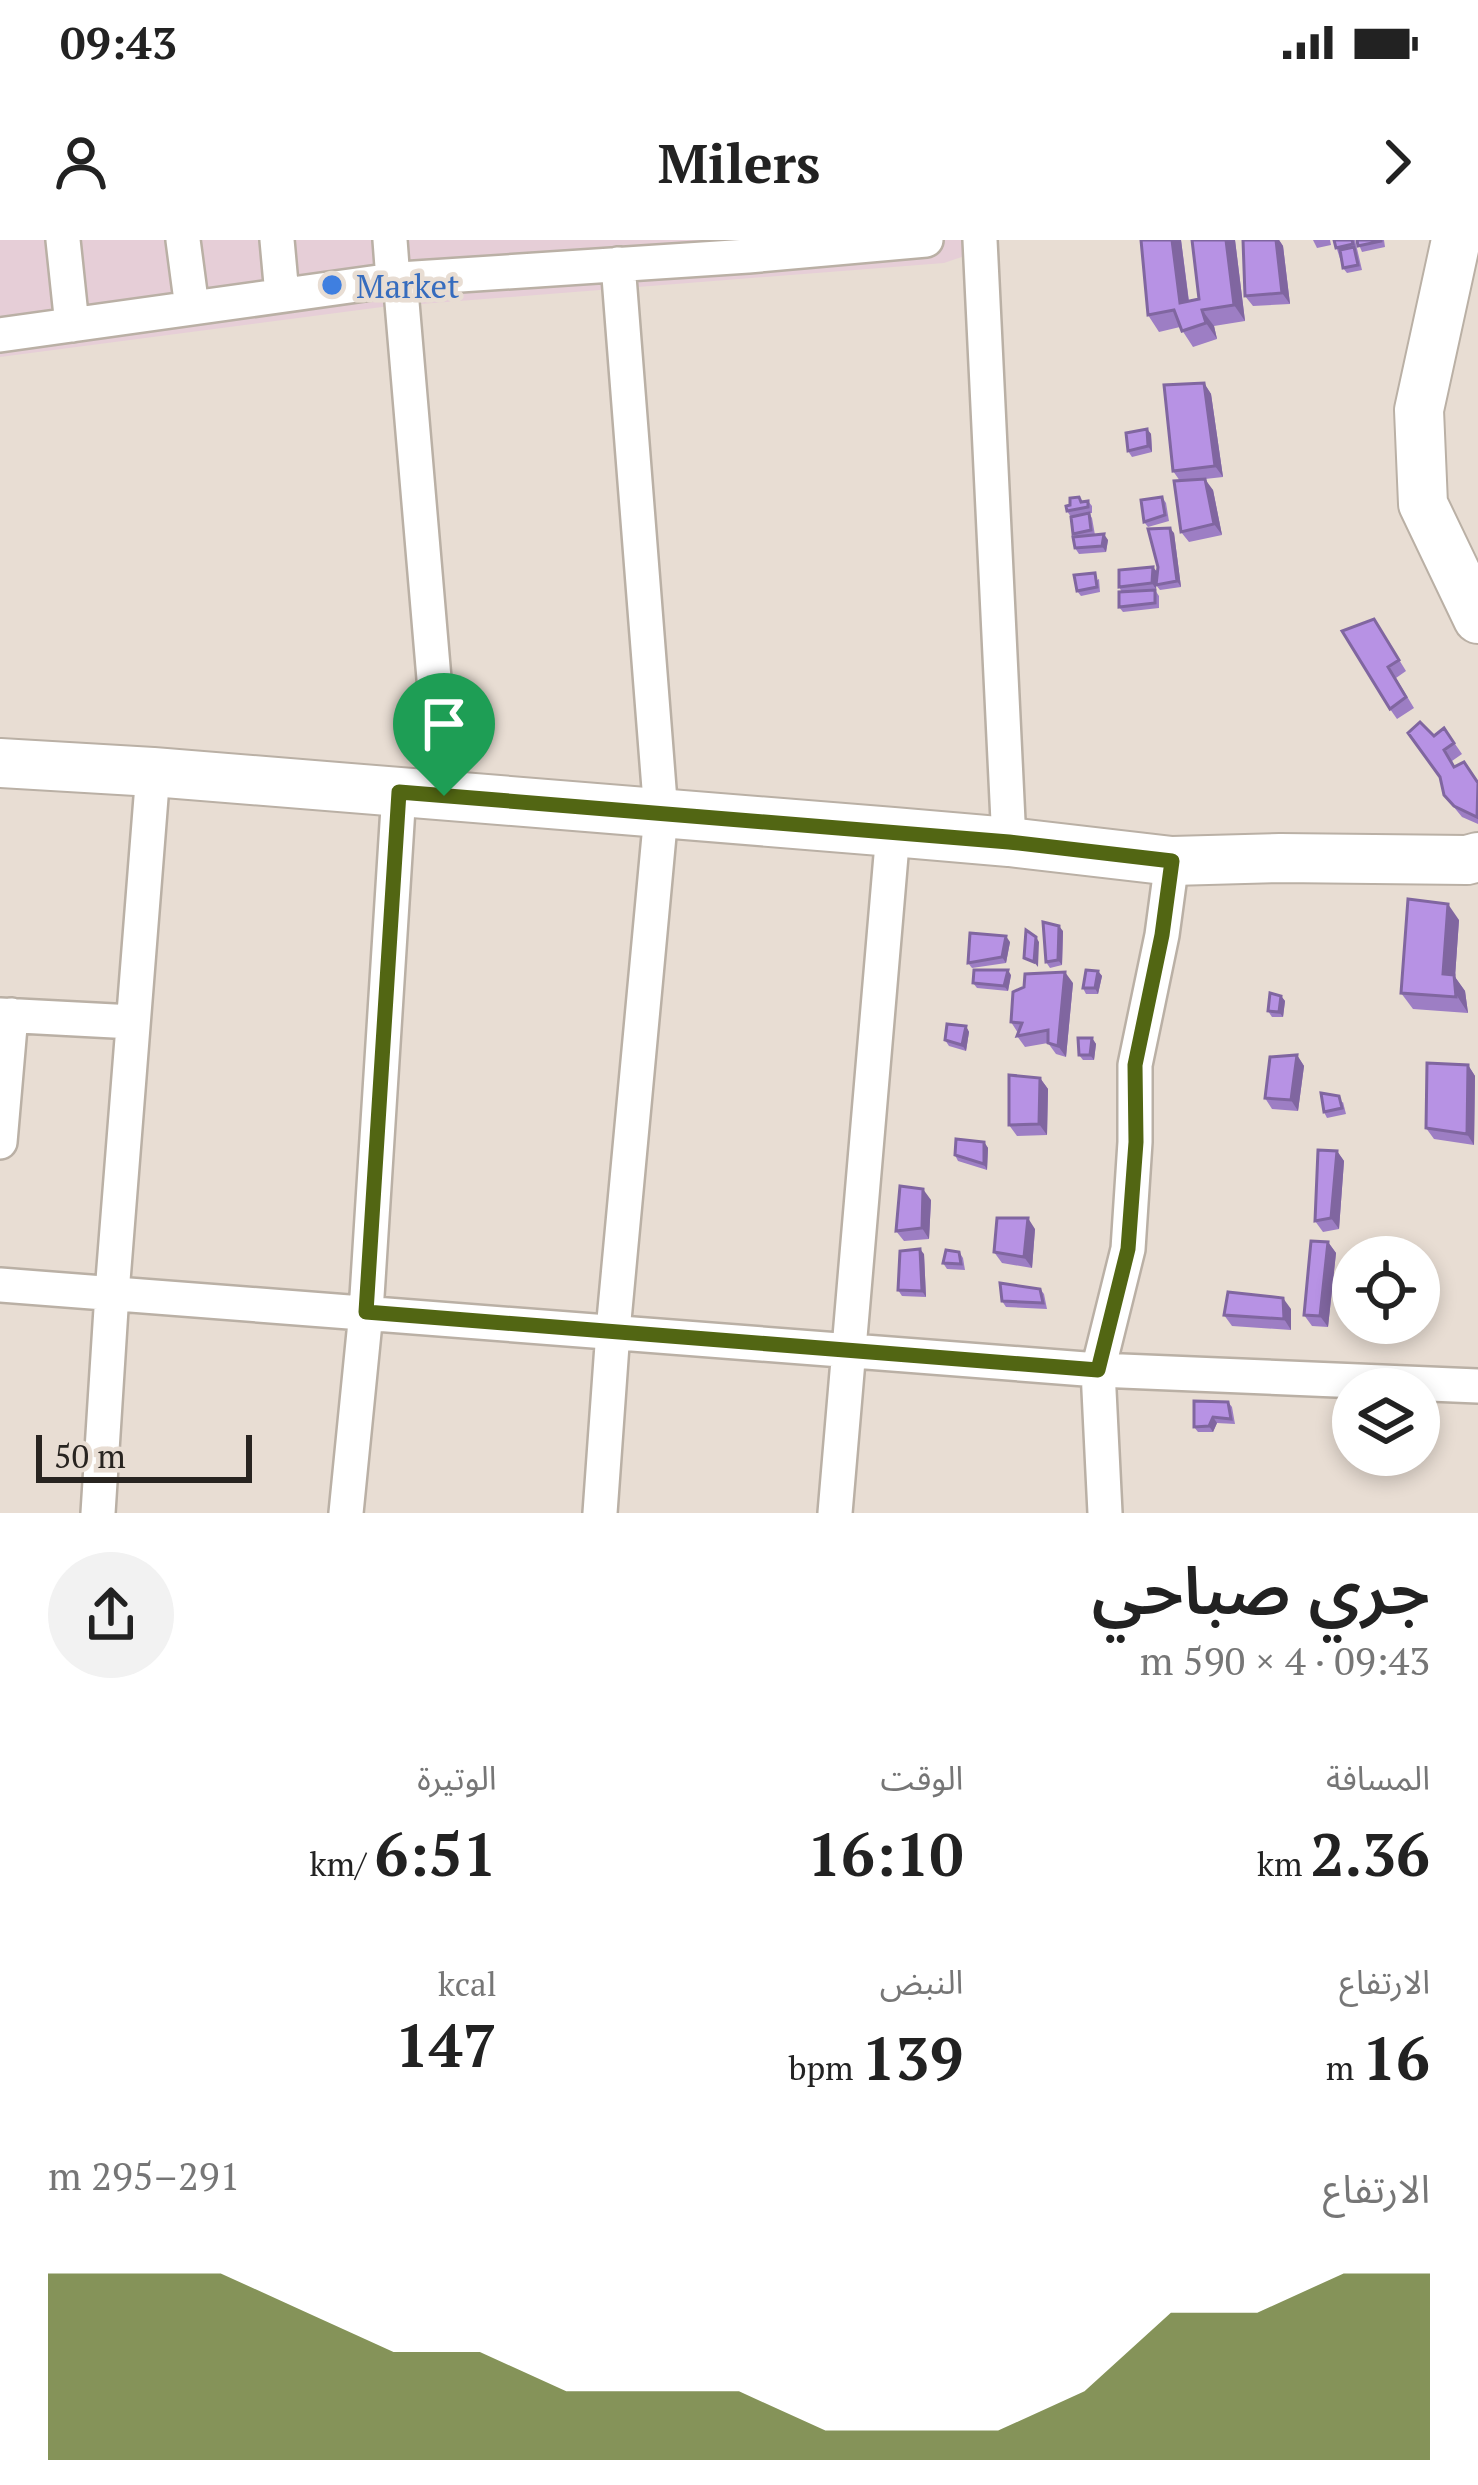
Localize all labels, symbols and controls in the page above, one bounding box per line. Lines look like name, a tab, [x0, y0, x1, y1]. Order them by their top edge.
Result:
text: 09:43	[60, 12, 177, 72]
text: Milers	[658, 127, 820, 198]
icon: person	[48, 129, 114, 195]
icon: forward	[1364, 129, 1430, 195]
place label: Market	[356, 264, 459, 307]
marker: Market	[319, 272, 345, 298]
pin	[393, 673, 495, 796]
icon: arrive	[411, 691, 477, 757]
map controls	[1332, 1236, 1440, 1476]
button: locate	[1332, 1236, 1440, 1344]
button: layers	[1332, 1368, 1440, 1476]
scale bar	[36, 1429, 252, 1482]
text: 50 m	[54, 1434, 126, 1477]
text: جري صباحي	[1092, 1545, 1430, 1633]
button: share	[48, 1552, 174, 1678]
text: 09:43 · 4 × 590 m	[1140, 1634, 1430, 1686]
text: الوتيرة	[417, 1756, 497, 1799]
text: الوقت	[881, 1756, 963, 1799]
text: المسافة	[1326, 1756, 1430, 1799]
text: 6:51	[374, 1814, 497, 1893]
text: 16:10	[807, 1814, 963, 1893]
text: 2.36	[1311, 1814, 1430, 1893]
text: /km	[310, 1842, 374, 1885]
text: km	[1257, 1842, 1311, 1885]
text: النبض	[880, 1960, 963, 2003]
text: الارتفاع	[1339, 1960, 1430, 2003]
text: kcal	[438, 1962, 497, 2005]
text: 147	[395, 2005, 497, 2084]
text: 139	[862, 2018, 963, 2097]
text: 16	[1362, 2018, 1430, 2097]
text: bpm	[788, 2046, 862, 2089]
text: m	[1326, 2046, 1362, 2089]
text: 291–295 m	[48, 2149, 240, 2201]
text: الارتفاع	[1323, 2162, 1430, 2214]

